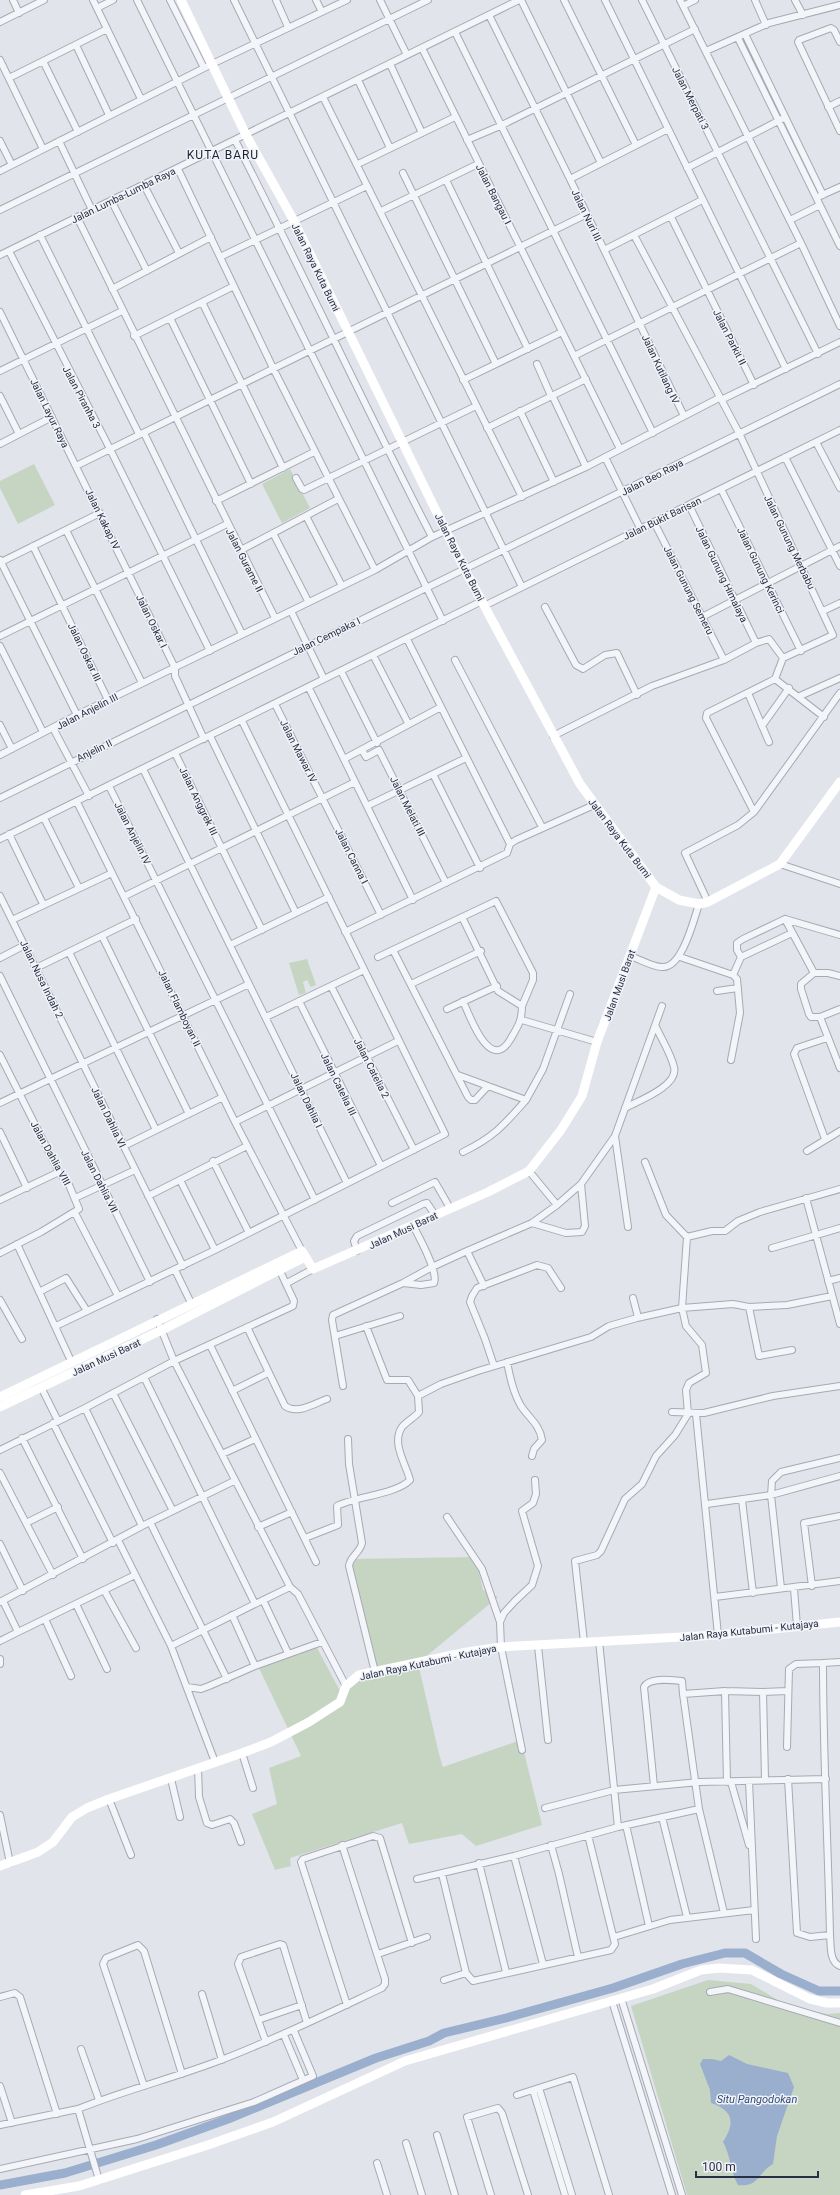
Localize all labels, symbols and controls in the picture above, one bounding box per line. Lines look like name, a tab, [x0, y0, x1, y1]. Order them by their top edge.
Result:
street label: Jalan Merpati 3	[670, 65, 711, 132]
district label: KUTA BARU	[187, 148, 259, 162]
street label: Jalan Bangau I	[474, 162, 513, 226]
street label: Jalan Lumba-Lumba Raya	[69, 165, 177, 226]
street label: Jalan Nuri III	[569, 188, 604, 243]
street label: Jalan Raya Kuta Bumi	[289, 221, 342, 313]
street label: Jalan Parkit II	[711, 308, 748, 367]
street label: Jalan Kutilang IV	[640, 333, 682, 406]
street label: Jalan Piranha 3	[61, 364, 103, 430]
street label: Jalan Layur Raya	[28, 377, 71, 449]
street label: Jalan Beo Raya	[619, 457, 685, 498]
street label: Jalan Kakap IV	[83, 487, 122, 552]
street label: Jalan Gunung Merbabu	[762, 493, 817, 591]
street label: Jalan Bukit Barisan	[621, 495, 703, 542]
street label: Jalan Raya Kuta Bumi	[433, 512, 486, 603]
street label: Jalan Gunung Himalaya	[693, 524, 750, 624]
street label: Jalan Gunung Kerinci	[735, 525, 786, 615]
street label: Jalan Gurame II	[224, 527, 265, 594]
street label: Jalan Gunung Semeru	[661, 544, 716, 636]
street label: Jalan Oskar I	[134, 593, 169, 650]
street label: Jalan Cempaka I	[290, 615, 362, 658]
street label: Jalan Oskar III	[66, 621, 103, 683]
street label: Jalan Anjelin III	[55, 691, 120, 732]
street label: Jalan Mawar IV	[278, 718, 319, 785]
street label: Anjelin II	[75, 737, 114, 764]
street label: Jalan Anggrek III	[177, 765, 220, 837]
street label: Jalan Melati III	[388, 775, 427, 838]
street label: Jalan Raya Kuta Bumi	[586, 796, 653, 880]
street label: Jalan Anjelin IV	[112, 800, 153, 867]
street label: Jalan Canna I	[333, 827, 370, 886]
street label: Jalan Nusa Indah 2	[18, 938, 65, 1020]
street label: Jalan Musi Barat	[602, 948, 637, 1022]
street label: Jalan Flamboyan II	[156, 968, 203, 1048]
street label: Jalan Catelia 2	[352, 1036, 392, 1100]
street label: Jalan Catelia III	[319, 1051, 358, 1117]
street label: Jalan Dahlia I	[288, 1071, 325, 1130]
street label: Jalan Dahlia VI	[89, 1085, 128, 1149]
street label: Jalan Dahlia VIII	[28, 1119, 73, 1187]
street label: Jalan Dahlia VII	[79, 1148, 120, 1214]
street label: Jalan Musi Barat	[367, 1210, 439, 1251]
street label: Jalan Musi Barat	[70, 1337, 142, 1378]
street label: Jalan Raya Kutabumi - Kutajaya	[679, 1618, 819, 1643]
street label: Jalan Raya Kutabumi - Kutajaya	[359, 1643, 498, 1682]
water label: Situ Pangodokan	[717, 2093, 797, 2106]
scale bar	[696, 2153, 818, 2179]
text: 100 m	[702, 2160, 736, 2174]

